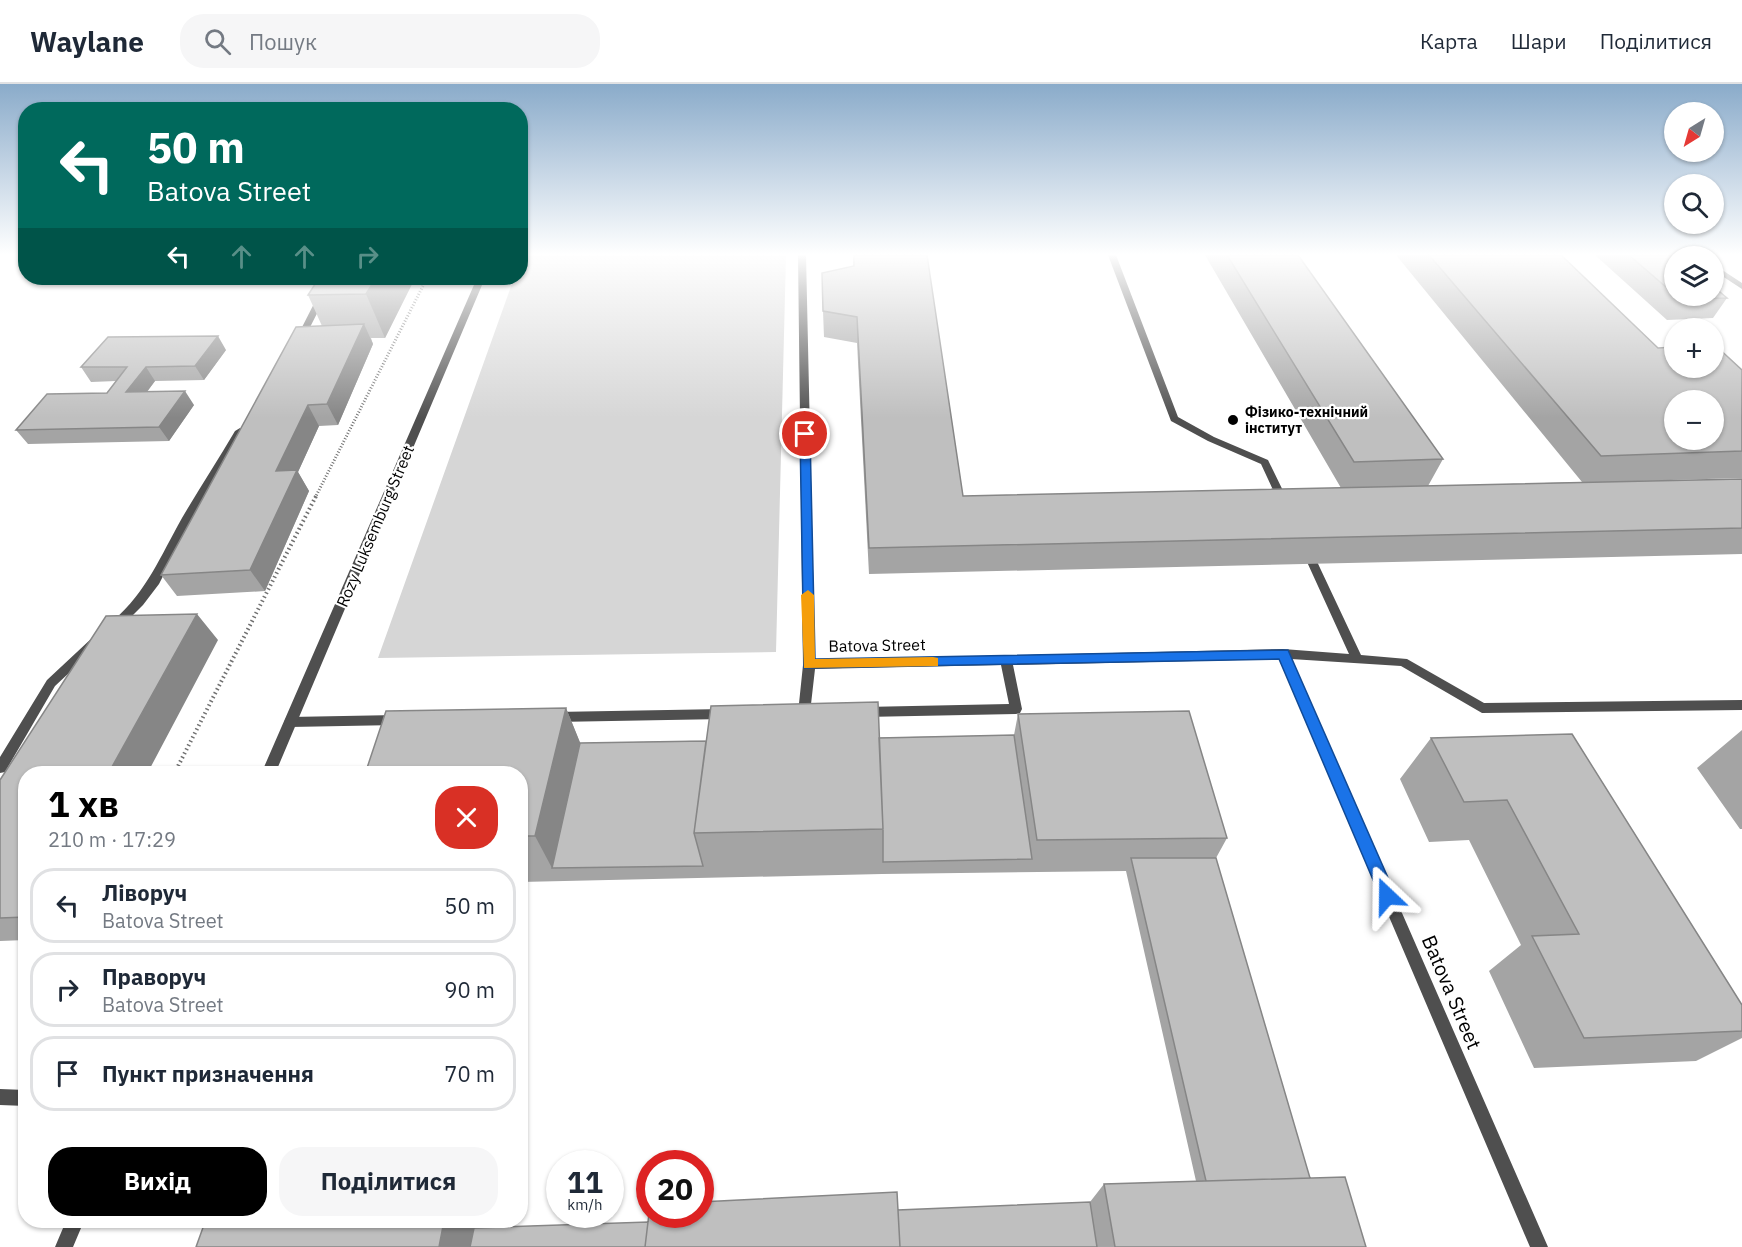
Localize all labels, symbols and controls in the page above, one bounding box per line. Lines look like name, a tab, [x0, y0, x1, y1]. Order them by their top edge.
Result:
search box	[180, 14, 600, 68]
text: Waylane	[30, 23, 144, 60]
icon: search	[201, 25, 234, 58]
text: Пошук	[249, 27, 317, 56]
text: Карта	[1420, 27, 1478, 55]
text: Шари	[1511, 27, 1567, 55]
text: Поділитися	[1600, 27, 1712, 55]
north arrow	[1664, 102, 1724, 162]
map controls	[1664, 102, 1724, 450]
text: 50 m	[147, 120, 245, 175]
icon: left	[48, 126, 126, 204]
text: Batova Street	[147, 173, 311, 208]
button: search	[1664, 174, 1724, 234]
icon: left	[162, 240, 195, 273]
icon: ahead	[225, 240, 258, 273]
icon: ahead	[288, 240, 321, 273]
icon: right	[351, 240, 384, 273]
button: layers	[1664, 246, 1724, 306]
button: +	[1664, 318, 1724, 378]
button: −	[1664, 390, 1724, 450]
place label: Фізико-технічний інститут	[1245, 403, 1368, 437]
pin	[779, 408, 830, 459]
marker: Фізико-технічний інститут	[1226, 413, 1240, 427]
icon: arrive	[788, 417, 821, 450]
street label: Rozy Luksemburg Street	[332, 442, 418, 610]
street label: Batova Street	[828, 634, 926, 656]
text: 1 хв	[48, 780, 119, 827]
button: close	[435, 786, 498, 849]
text: 210 m · 17:29	[48, 826, 176, 853]
position arrow	[1355, 864, 1419, 928]
text: Ліворуч	[102, 878, 187, 907]
icon: left	[51, 889, 84, 922]
text: 50 m	[444, 891, 495, 920]
text: Batova Street	[102, 907, 224, 934]
street label: Batova Street	[1416, 931, 1488, 1053]
text: Праворуч	[102, 962, 206, 991]
icon: right	[51, 973, 84, 1006]
text: 90 m	[444, 975, 495, 1004]
text: Batova Street	[102, 991, 224, 1018]
icon: arrive	[51, 1057, 84, 1090]
text: Пункт призначення	[102, 1059, 314, 1088]
text: 70 m	[444, 1059, 495, 1088]
button: Вихід	[48, 1147, 267, 1216]
button: Поділитися	[279, 1147, 498, 1216]
speed limit sign: 20	[636, 1150, 714, 1228]
text: 11	[567, 1162, 603, 1201]
text: km/h	[567, 1195, 603, 1214]

